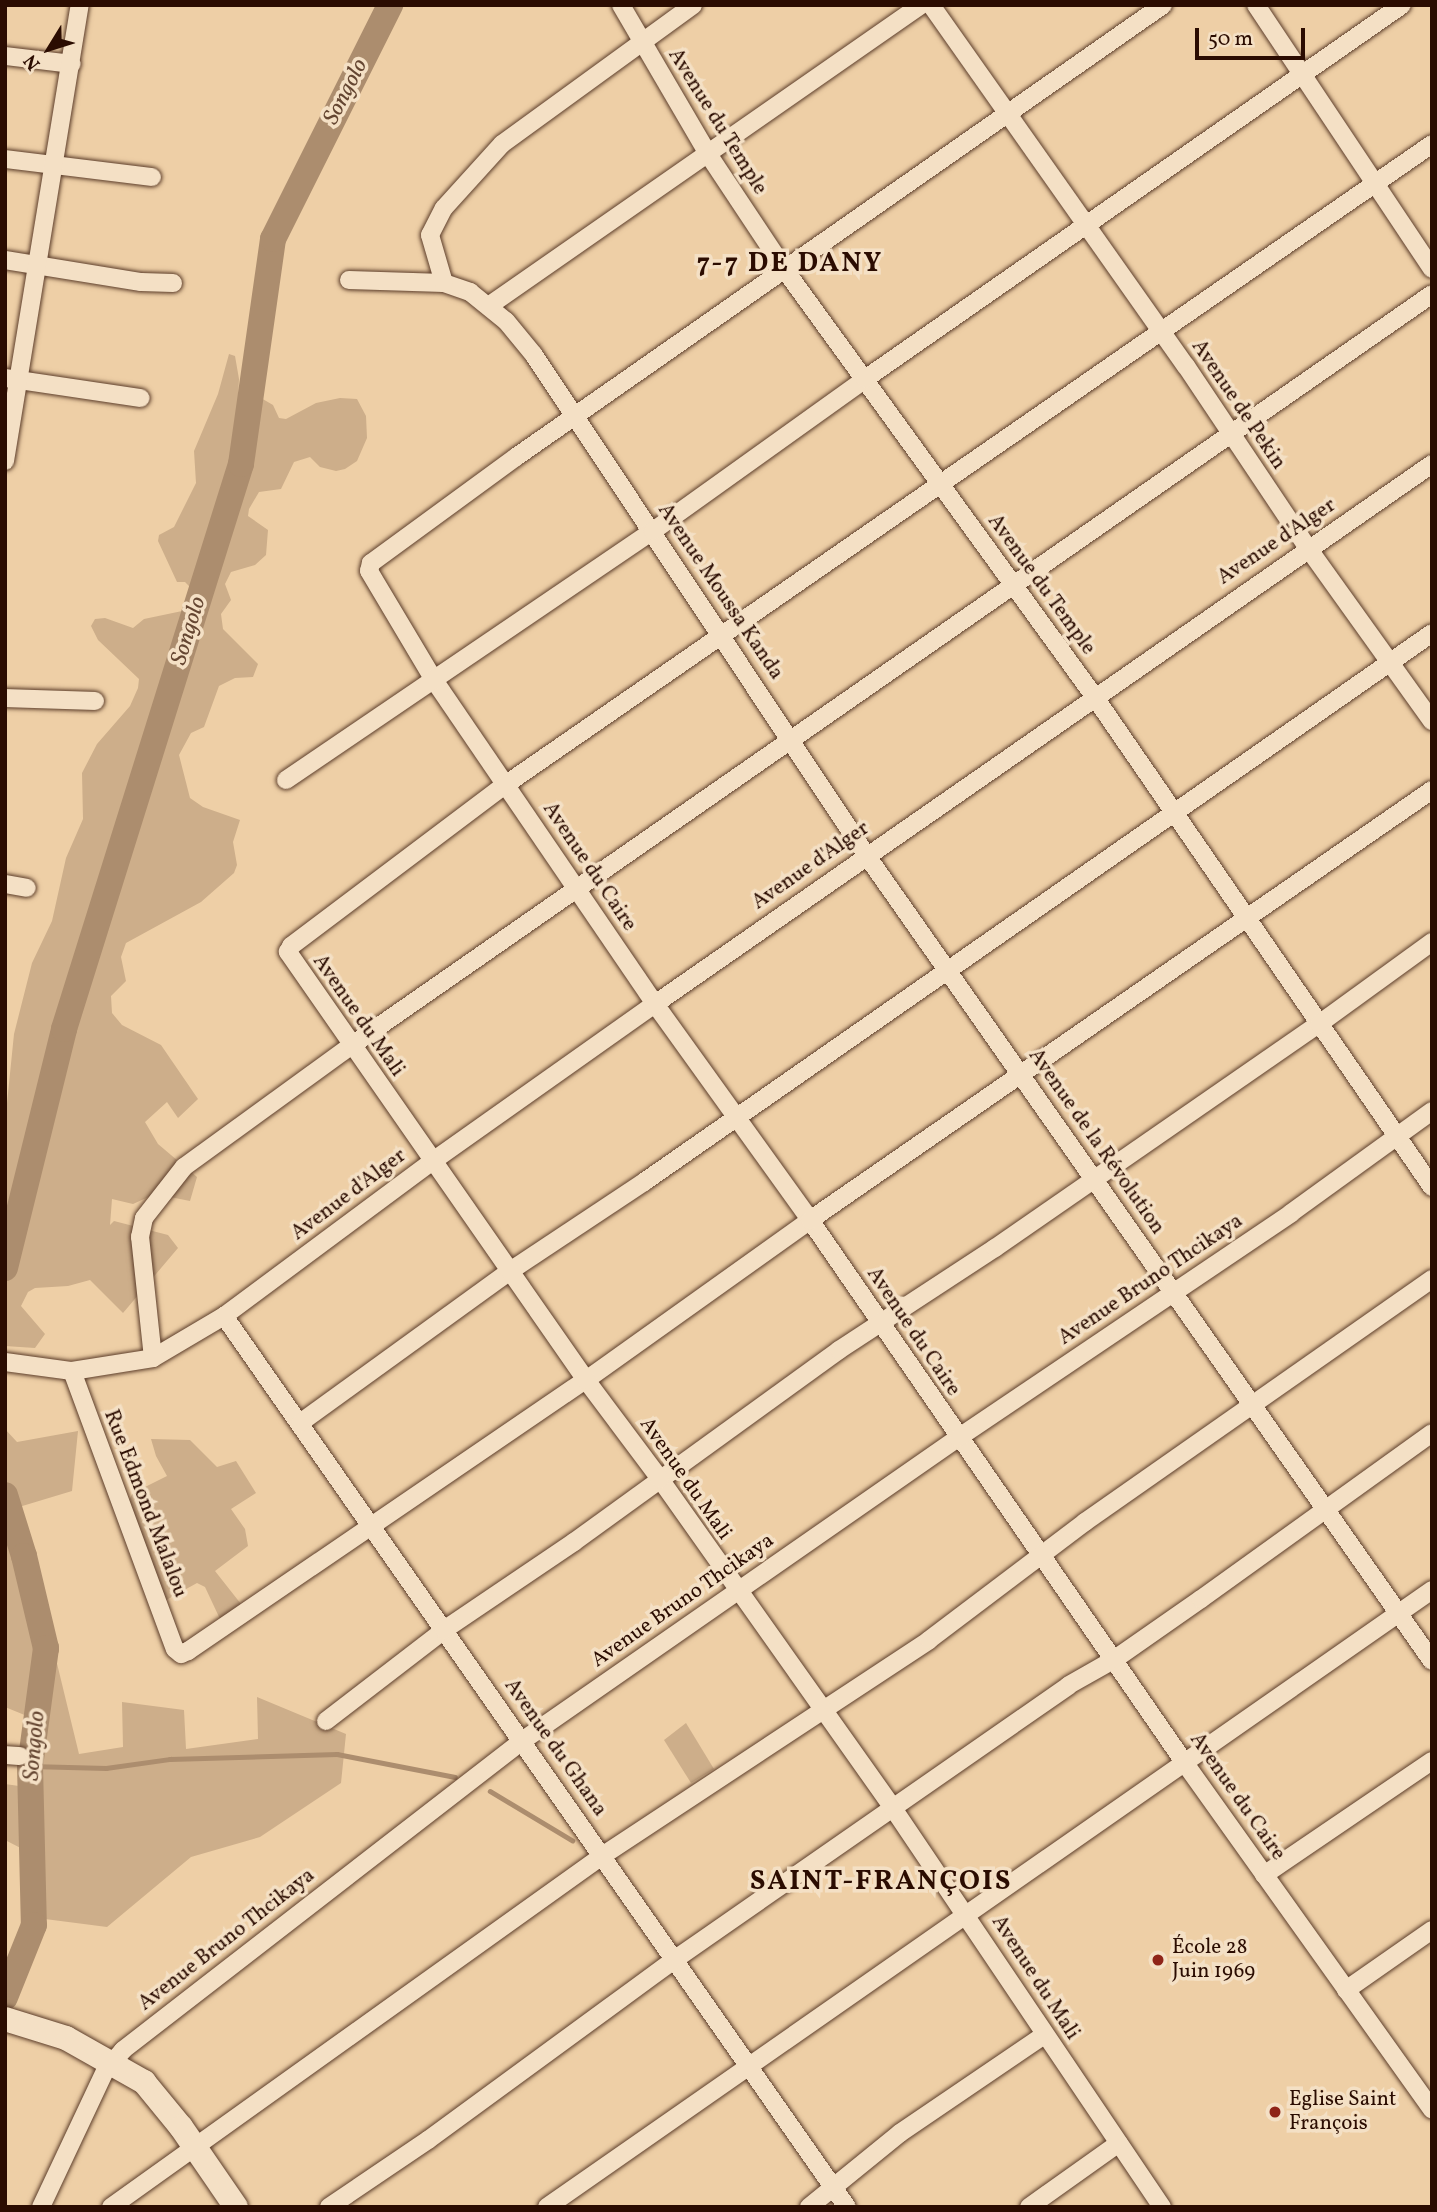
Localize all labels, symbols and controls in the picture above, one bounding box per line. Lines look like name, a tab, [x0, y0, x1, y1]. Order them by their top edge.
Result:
north arrow	[14, 14, 84, 84]
scale bar	[1199, 14, 1309, 58]
text: 50 m	[1208, 25, 1253, 54]
street label: Avenue du Temple	[662, 44, 772, 200]
text: N	[18, 48, 47, 75]
water label: Songolo	[318, 55, 374, 129]
district label: 7-7 DE DANY	[698, 247, 882, 281]
street label: Avenue de Pekin	[1185, 335, 1291, 475]
street label: Avenue d'Alger	[1213, 493, 1341, 591]
street label: Avenue Moussa Kanda	[652, 499, 788, 685]
street label: Avenue du Temple	[981, 510, 1101, 660]
water label: Songolo	[166, 594, 212, 668]
street label: Avenue du Caire	[537, 798, 641, 936]
street label: Avenue d'Alger	[748, 816, 874, 916]
street label: Avenue du Mali	[307, 950, 409, 1082]
street label: Avenue de la Révolution	[1022, 1044, 1170, 1240]
street label: Avenue d'Alger	[287, 1144, 411, 1246]
street label: Avenue Bruno Thcikaya	[1054, 1209, 1248, 1351]
street label: Avenue du Caire	[861, 1263, 965, 1401]
street label: Rue Edmond Malalou	[98, 1406, 192, 1602]
street label: Avenue du Mali	[634, 1413, 736, 1545]
street label: Avenue Bruno Thcikaya	[587, 1528, 779, 1674]
street label: Avenue du Ghana	[498, 1674, 612, 1822]
water label: Songolo	[18, 1710, 52, 1782]
street label: Avenue du Caire	[1184, 1728, 1290, 1866]
street label: Avenue Bruno Thcikaya	[133, 1863, 321, 2017]
district label: SAINT-FRANÇOIS	[751, 1865, 1011, 1899]
street label: Avenue du Mali	[985, 1911, 1085, 2045]
place label: École 28 Juin 1969	[1172, 1935, 1255, 1985]
marker: École 28 Juin 1969	[1150, 1952, 1166, 1968]
place label: Eglise Saint François	[1289, 2087, 1396, 2137]
marker: Eglise Saint François	[1267, 2104, 1283, 2120]

